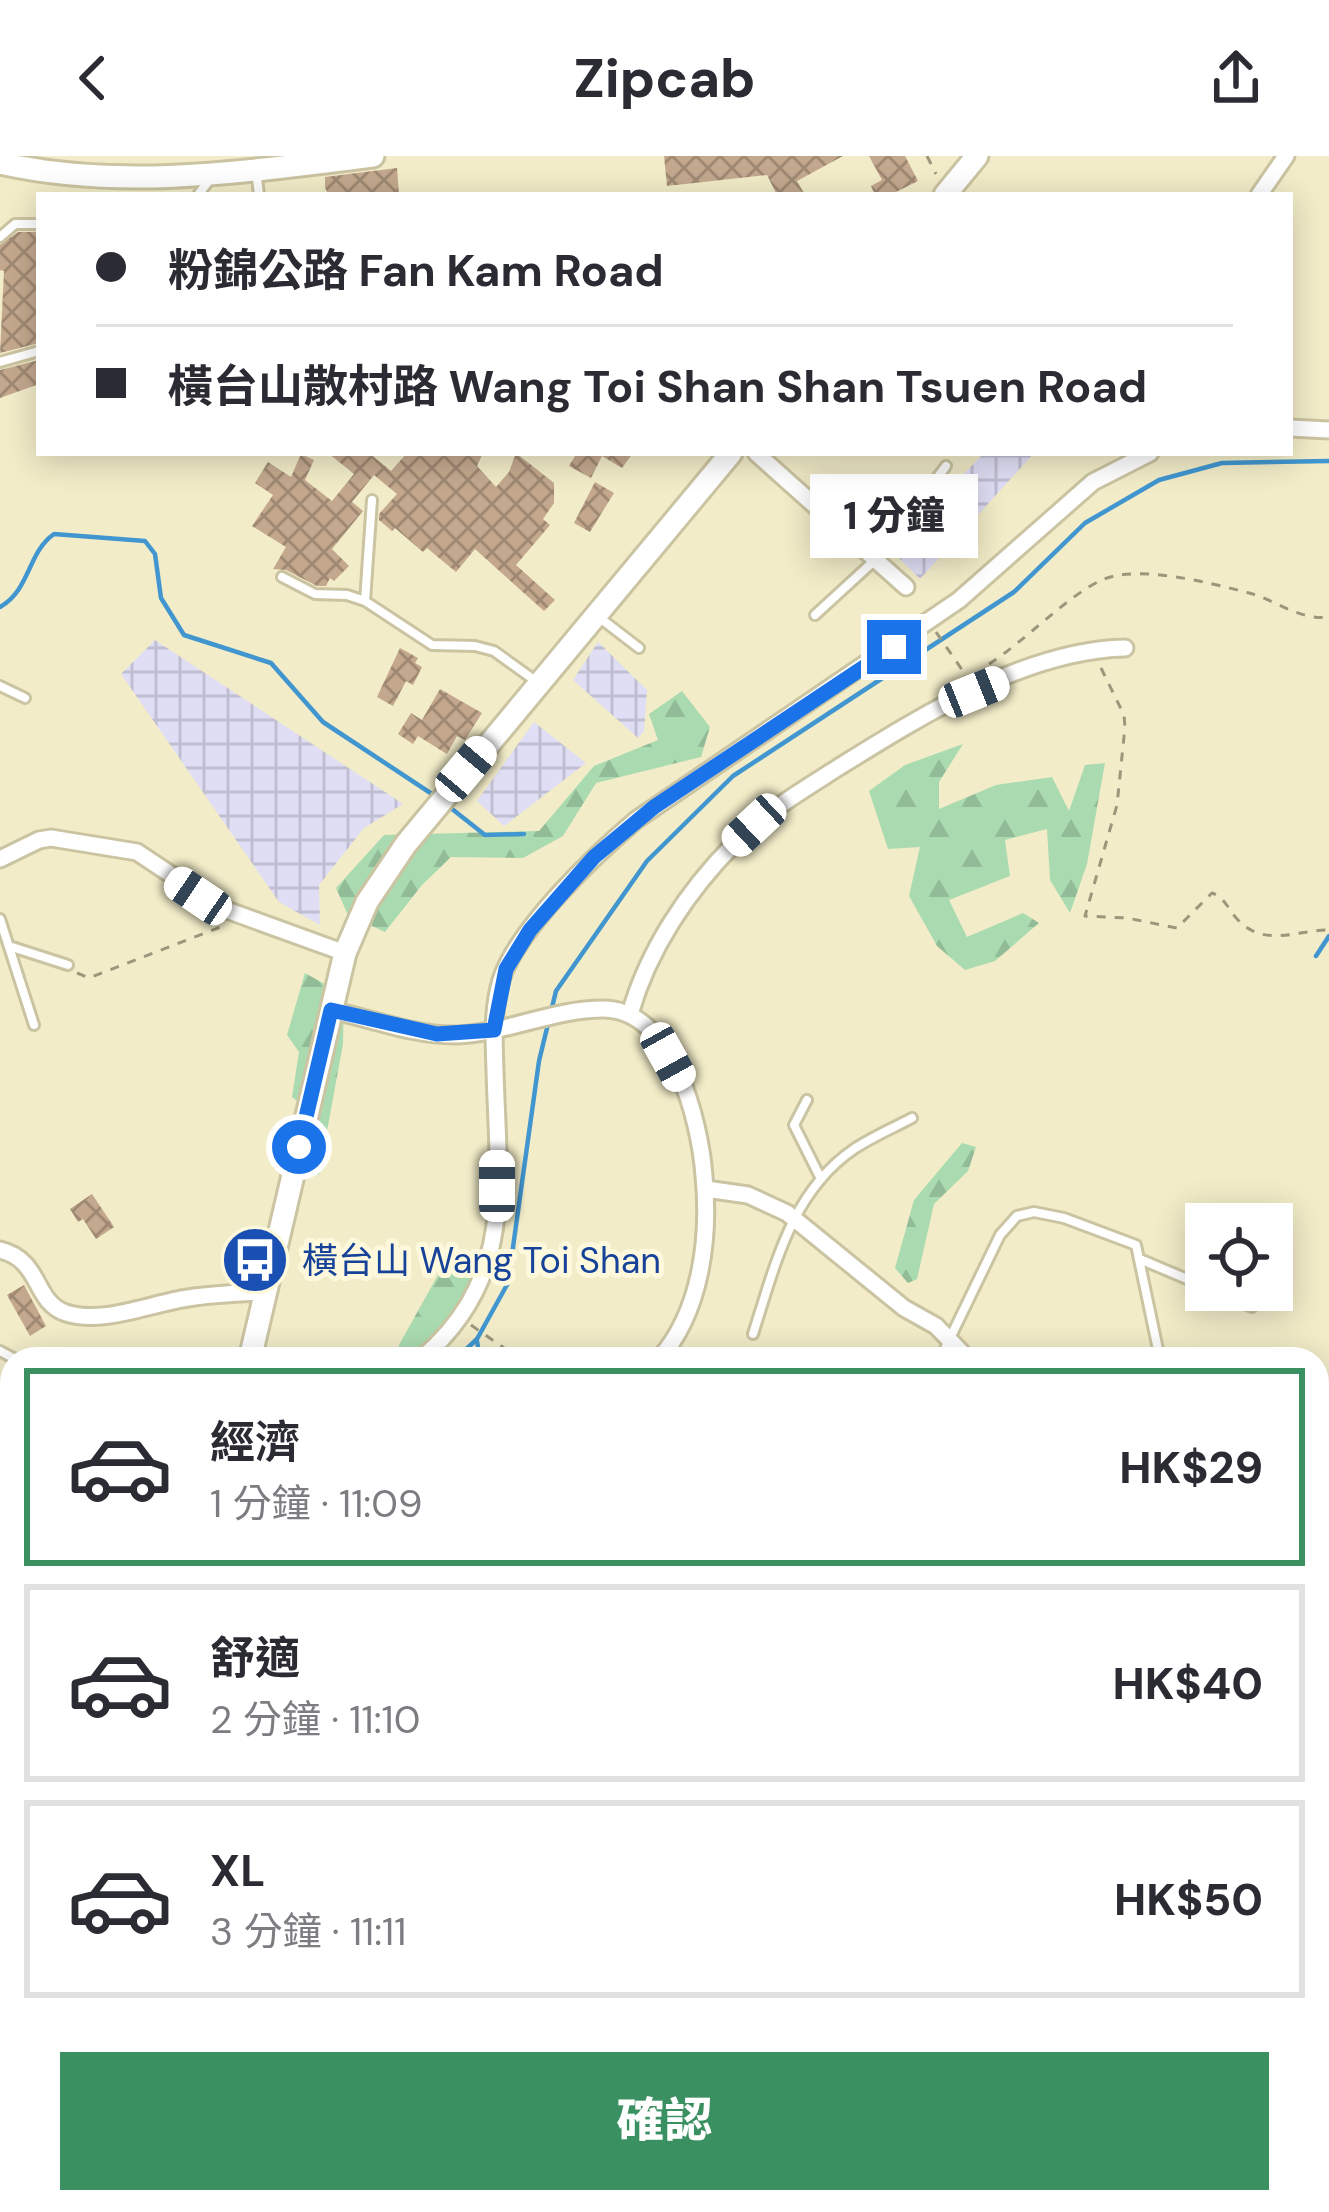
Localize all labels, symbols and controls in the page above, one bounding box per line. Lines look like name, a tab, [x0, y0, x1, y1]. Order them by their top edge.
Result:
text: Zipcab	[573, 43, 756, 114]
icon: back	[60, 45, 126, 111]
icon: share	[1203, 45, 1269, 111]
text: 粉錦公路 Fan Kam Road	[168, 241, 664, 300]
text: 橫台山散村路 Wang Toi Shan Shan Tsuen Road	[168, 357, 1147, 416]
callout: 1 分鐘	[810, 473, 978, 557]
text: 1 分鐘	[843, 490, 945, 541]
route end	[867, 620, 921, 674]
car	[934, 662, 1014, 722]
car	[429, 730, 503, 808]
car	[715, 787, 793, 863]
car	[158, 861, 238, 931]
car	[635, 1017, 701, 1097]
route start	[272, 1120, 326, 1174]
car	[479, 1150, 515, 1222]
map controls	[1185, 1203, 1293, 1311]
button: locate	[1185, 1203, 1293, 1311]
bus stop icon: 橫台山 Wang Toi Shan	[220, 1225, 290, 1295]
place label: 橫台山 Wang Toi Shan	[302, 1237, 661, 1284]
icon: car	[66, 1413, 174, 1521]
text: 經濟	[210, 1413, 300, 1472]
text: HK$29	[1119, 1438, 1263, 1497]
text: 1 分鐘 · 11:09	[210, 1478, 422, 1529]
icon: car	[66, 1629, 174, 1737]
text: 舒適	[210, 1629, 300, 1688]
text: HK$40	[1113, 1654, 1263, 1713]
text: 2 分鐘 · 11:10	[210, 1694, 420, 1745]
text: XL	[210, 1841, 265, 1900]
icon: car	[66, 1845, 174, 1953]
text: HK$50	[1114, 1870, 1263, 1929]
text: 3 分鐘 · 11:11	[210, 1906, 406, 1957]
button: 確認	[60, 2052, 1269, 2190]

